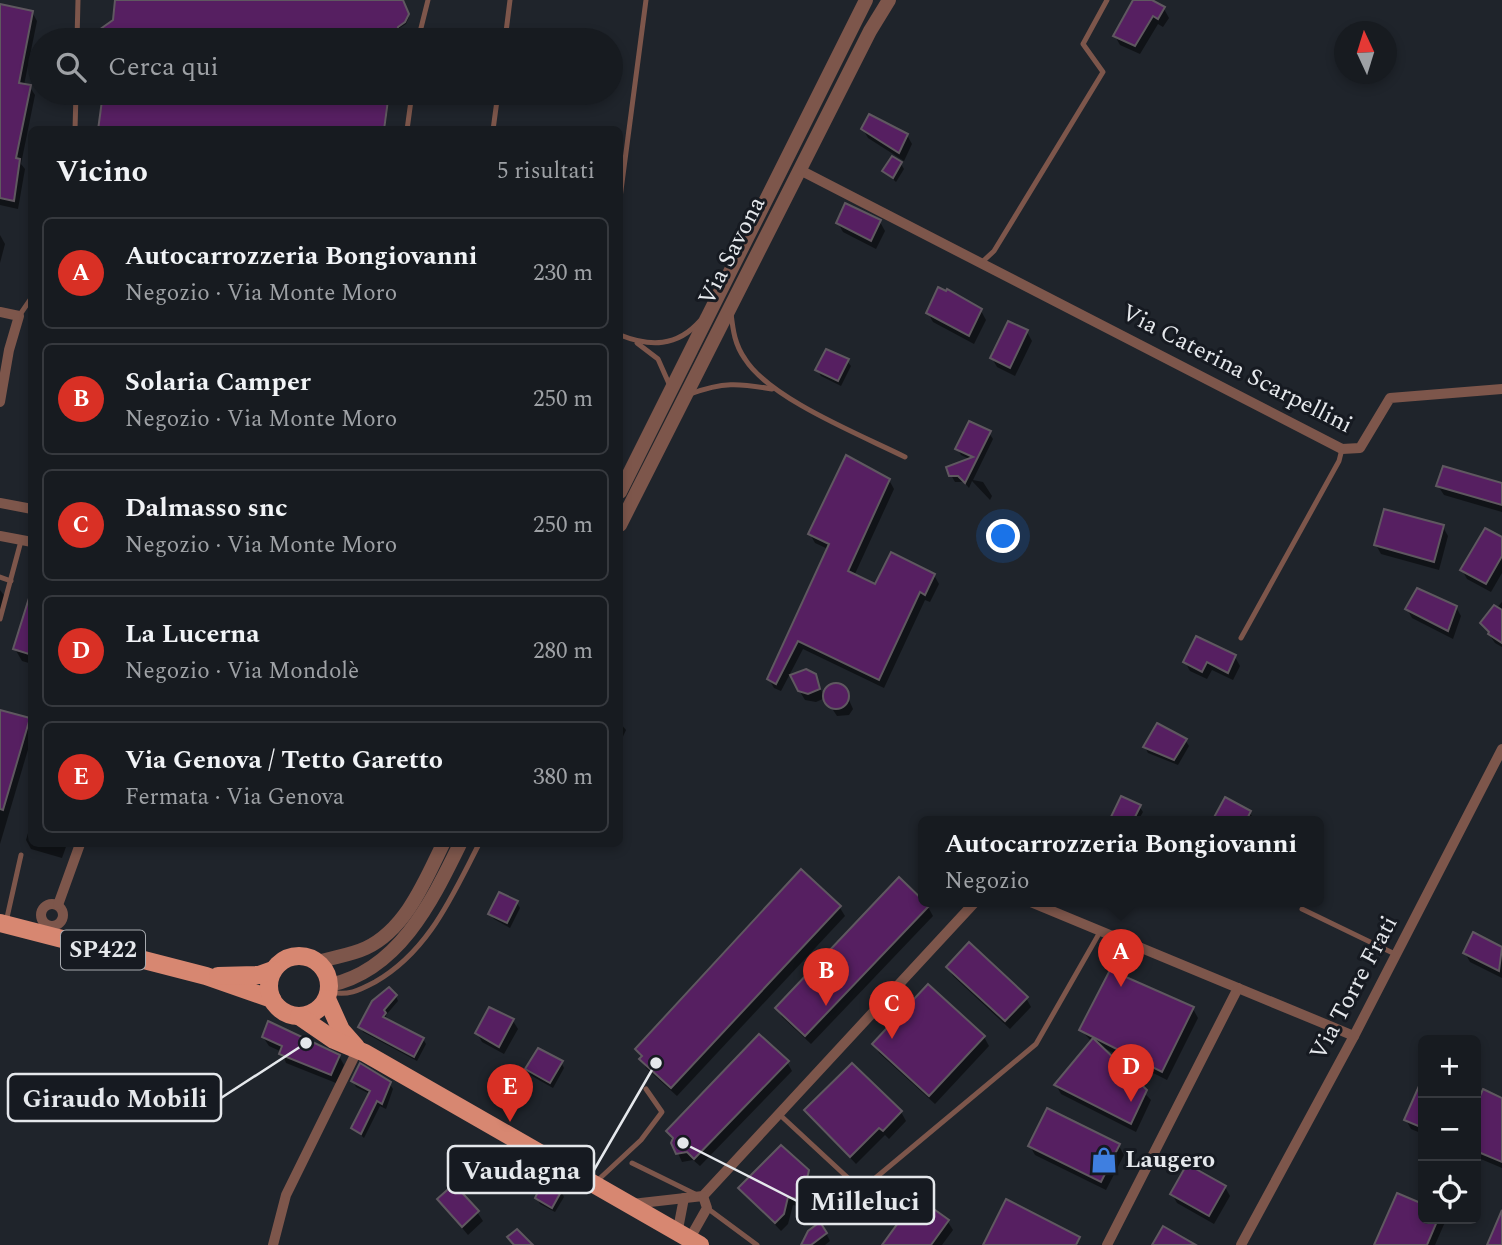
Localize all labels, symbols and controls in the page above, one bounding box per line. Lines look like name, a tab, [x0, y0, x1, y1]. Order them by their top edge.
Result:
north arrow	[1334, 21, 1397, 84]
search box	[28, 28, 623, 105]
text: Cerca qui	[108, 47, 219, 87]
icon: search	[52, 48, 90, 86]
text: Vicino	[56, 149, 148, 195]
text: 5 risultati	[497, 154, 595, 189]
street label: Via Savona	[689, 190, 775, 312]
text: Autocarrozzeria Bongiovanni	[125, 236, 477, 276]
text: A	[72, 256, 90, 291]
text: 230 m	[533, 256, 593, 291]
text: Negozio · Via Monte Moro	[125, 276, 397, 311]
street label: Via Caterina Scarpellini	[1115, 295, 1359, 443]
text: Solaria Camper	[125, 362, 311, 402]
text: B	[73, 382, 89, 417]
text: 250 m	[533, 382, 593, 417]
text: Negozio · Via Monte Moro	[125, 402, 397, 437]
text: Dalmasso snc	[125, 488, 288, 528]
text: C	[73, 508, 89, 543]
text: 250 m	[533, 508, 593, 543]
your location	[986, 519, 1020, 553]
text: Negozio · Via Monte Moro	[125, 528, 397, 563]
text: La Lucerna	[125, 614, 260, 654]
text: D	[72, 634, 90, 669]
text: 280 m	[533, 634, 593, 669]
text: Negozio · Via Mondolè	[125, 654, 359, 689]
text: Via Genova / Tetto Garetto	[125, 740, 443, 780]
text: E	[73, 760, 89, 795]
text: 380 m	[533, 760, 593, 795]
text: Fermata · Via Genova	[125, 780, 344, 815]
popup	[918, 816, 1324, 907]
text: Autocarrozzeria Bongiovanni	[945, 824, 1297, 864]
text: Negozio	[945, 864, 1030, 899]
street label: Via Torre Frati	[1301, 909, 1407, 1067]
pin: A	[1098, 929, 1144, 987]
road number: SP422	[61, 931, 145, 970]
pin: B	[803, 948, 849, 1006]
pin: C	[869, 981, 915, 1039]
map controls	[1418, 1035, 1481, 1224]
button: +	[1418, 1035, 1481, 1098]
pin: D	[1108, 1044, 1154, 1102]
pin: E	[487, 1064, 533, 1122]
callout: Giraudo Mobili	[8, 1074, 221, 1121]
text: Giraudo Mobili	[22, 1079, 208, 1119]
button: −	[1418, 1098, 1481, 1161]
place label: Laugero	[1125, 1142, 1215, 1178]
shop icon: Laugero	[1089, 1145, 1119, 1175]
callout: Vaudagna	[448, 1146, 594, 1193]
text: Vaudagna	[462, 1151, 581, 1191]
button: locate	[1418, 1161, 1481, 1224]
callout: Milleluci	[797, 1177, 934, 1224]
text: Milleluci	[810, 1182, 920, 1222]

